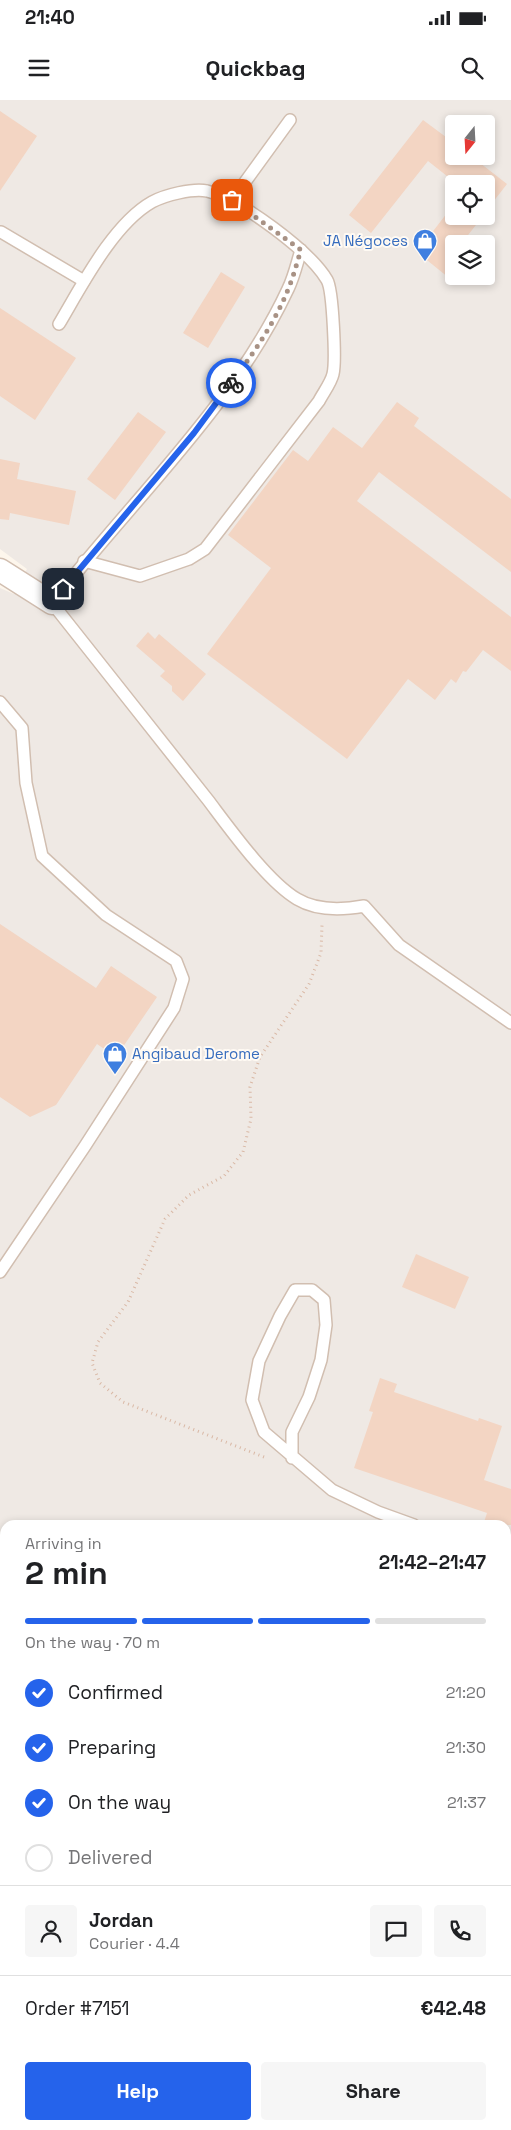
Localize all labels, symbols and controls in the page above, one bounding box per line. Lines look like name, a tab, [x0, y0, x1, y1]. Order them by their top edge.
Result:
text: 21:40	[25, 5, 75, 30]
icon: menu	[25, 54, 53, 82]
text: Quickbag	[205, 54, 306, 82]
icon: search	[458, 54, 486, 82]
north arrow	[445, 115, 495, 165]
map controls	[445, 115, 495, 285]
button: locate	[445, 175, 495, 225]
pin	[211, 179, 253, 221]
icon: bag	[218, 186, 246, 214]
shop icon: JA Négoces	[412, 228, 438, 262]
place label: JA Négoces	[323, 231, 408, 250]
button: layers	[445, 235, 495, 285]
courier	[206, 358, 256, 408]
icon: bike	[217, 369, 245, 397]
pin	[42, 568, 84, 610]
icon: home	[49, 575, 77, 603]
shop icon: Angibaud Derome	[102, 1041, 128, 1075]
place label: Angibaud Derome	[132, 1044, 260, 1063]
text: Arriving in	[25, 1533, 102, 1554]
text: 21:42–21:47	[379, 1550, 486, 1575]
text: 2 min	[25, 1553, 108, 1593]
text: On the way · 70 m	[25, 1632, 160, 1653]
icon: check	[25, 1679, 53, 1707]
text: Confirmed	[68, 1680, 163, 1705]
text: 21:20	[446, 1682, 486, 1703]
icon: check	[25, 1734, 53, 1762]
text: Preparing	[68, 1735, 156, 1760]
text: 21:30	[446, 1737, 486, 1758]
icon: check	[25, 1789, 53, 1817]
text: On the way	[68, 1790, 171, 1815]
text: 21:37	[447, 1792, 486, 1813]
text: Delivered	[68, 1845, 153, 1870]
button: person	[25, 1905, 77, 1957]
button: chat	[370, 1905, 422, 1957]
button: phone	[434, 1905, 486, 1957]
text: Jordan	[89, 1908, 154, 1933]
text: Courier · 4.4	[89, 1933, 180, 1954]
text: Order #7151	[25, 1996, 130, 2021]
text: €42.48	[421, 1996, 486, 2021]
button: Help	[25, 2062, 251, 2120]
button: Share	[261, 2062, 486, 2120]

